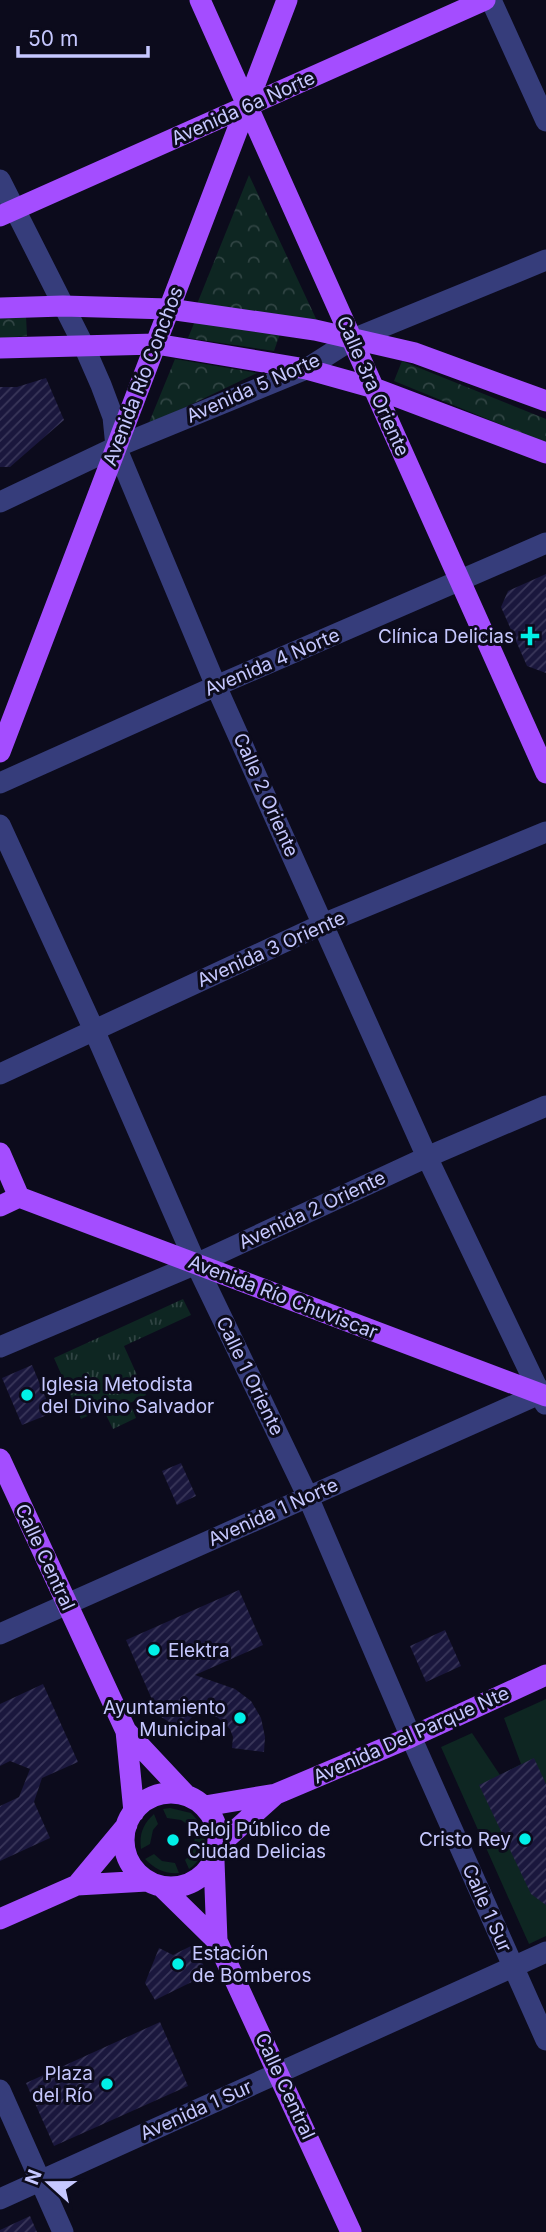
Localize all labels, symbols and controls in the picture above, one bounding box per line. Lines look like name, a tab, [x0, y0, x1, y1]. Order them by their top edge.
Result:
scale bar	[18, 14, 147, 58]
text: 50 m	[28, 26, 78, 51]
street label: Avenida 6a Norte	[168, 66, 318, 150]
street label: Avenida Río Conchos	[98, 283, 188, 469]
street label: Calle 3ra Oriente	[332, 312, 414, 460]
street label: Avenida 5 Norte	[183, 348, 323, 428]
street label: Avenida 4 Norte	[201, 623, 343, 701]
place label: Clínica Delicias	[378, 625, 514, 648]
marker: Clínica Delicias	[520, 626, 540, 646]
street label: Calle 2 Oriente	[228, 730, 304, 860]
street label: Avenida 3 Oriente	[193, 906, 349, 992]
street label: Avenida 2 Oriente	[235, 1166, 389, 1254]
street label: Avenida Río Chuviscar	[185, 1250, 381, 1344]
street label: Calle 1 Oriente	[211, 1313, 289, 1439]
place label: Iglesia Metodista del Divino Salvador	[41, 1373, 214, 1418]
marker: Iglesia Metodista del Divino Salvador	[19, 1387, 35, 1403]
street label: Avenida 1 Norte	[204, 1473, 342, 1551]
street label: Calle Central	[10, 1500, 80, 1614]
place label: Elektra	[168, 1639, 230, 1662]
marker: Elektra	[146, 1642, 162, 1658]
street label: Avenida Del Parque Nte	[309, 1681, 513, 1789]
place label: Ayuntamiento Municipal	[103, 1696, 226, 1741]
marker: Ayuntamiento Municipal	[232, 1710, 248, 1726]
place label: Reloj Público de Ciudad Delicias	[187, 1818, 330, 1863]
place label: Cristo Rey	[419, 1828, 511, 1851]
marker: Cristo Rey	[517, 1831, 533, 1847]
marker: Reloj Público de Ciudad Delicias	[165, 1832, 181, 1848]
street label: Calle 1 Sur	[457, 1860, 517, 1956]
place label: Estación de Bomberos	[192, 1942, 312, 1987]
marker: Estación de Bomberos	[170, 1956, 186, 1972]
street label: Calle Central	[250, 2029, 320, 2143]
place label: Plaza del Río	[32, 2062, 93, 2107]
street label: Avenida 1 Sur	[136, 2075, 256, 2145]
marker: Plaza del Río	[99, 2076, 115, 2092]
north arrow	[14, 2148, 84, 2218]
text: N	[20, 2166, 47, 2188]

